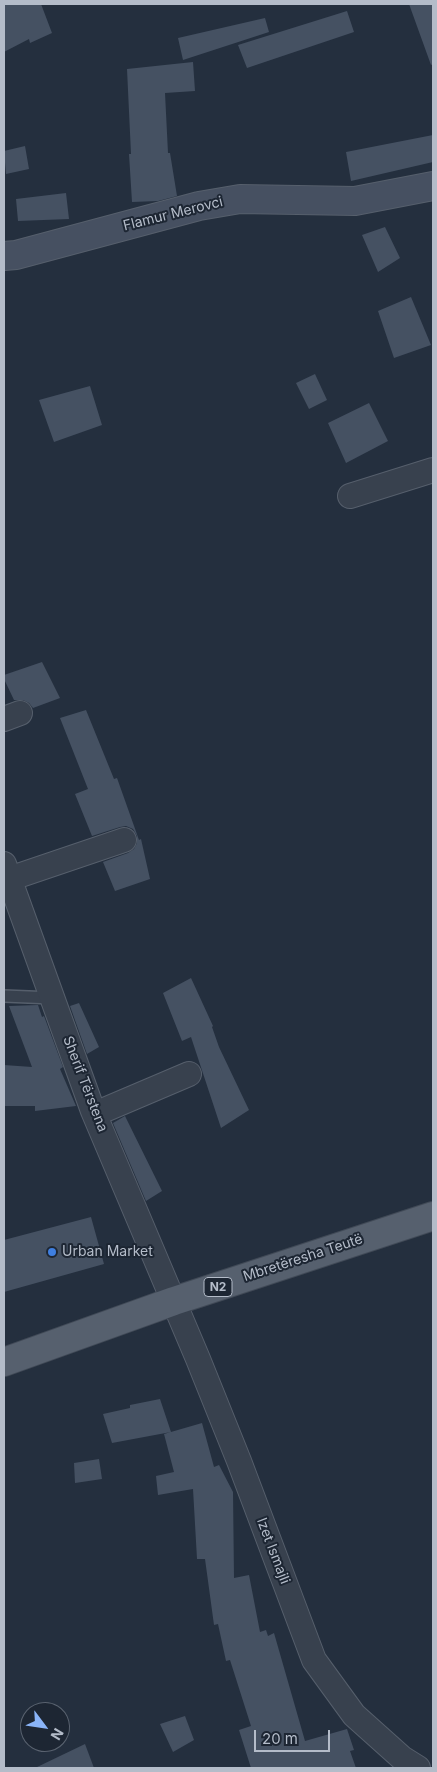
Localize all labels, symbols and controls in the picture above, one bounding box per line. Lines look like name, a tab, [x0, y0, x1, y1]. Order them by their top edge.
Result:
street label: Flamur Merovci	[121, 193, 225, 235]
street label: Sherif Tërstena	[59, 1034, 111, 1134]
street label: Mbretëresha Teutë	[241, 1231, 365, 1285]
place label: Urban Market	[62, 1244, 153, 1260]
marker: Urban Market	[46, 1246, 58, 1258]
road number: N2	[204, 1277, 232, 1296]
street label: Izet Ismajli	[253, 1516, 293, 1586]
north arrow	[20, 1702, 70, 1752]
scale bar	[257, 1720, 333, 1752]
text: N	[47, 1726, 67, 1743]
text: 20 m	[262, 1729, 298, 1748]

